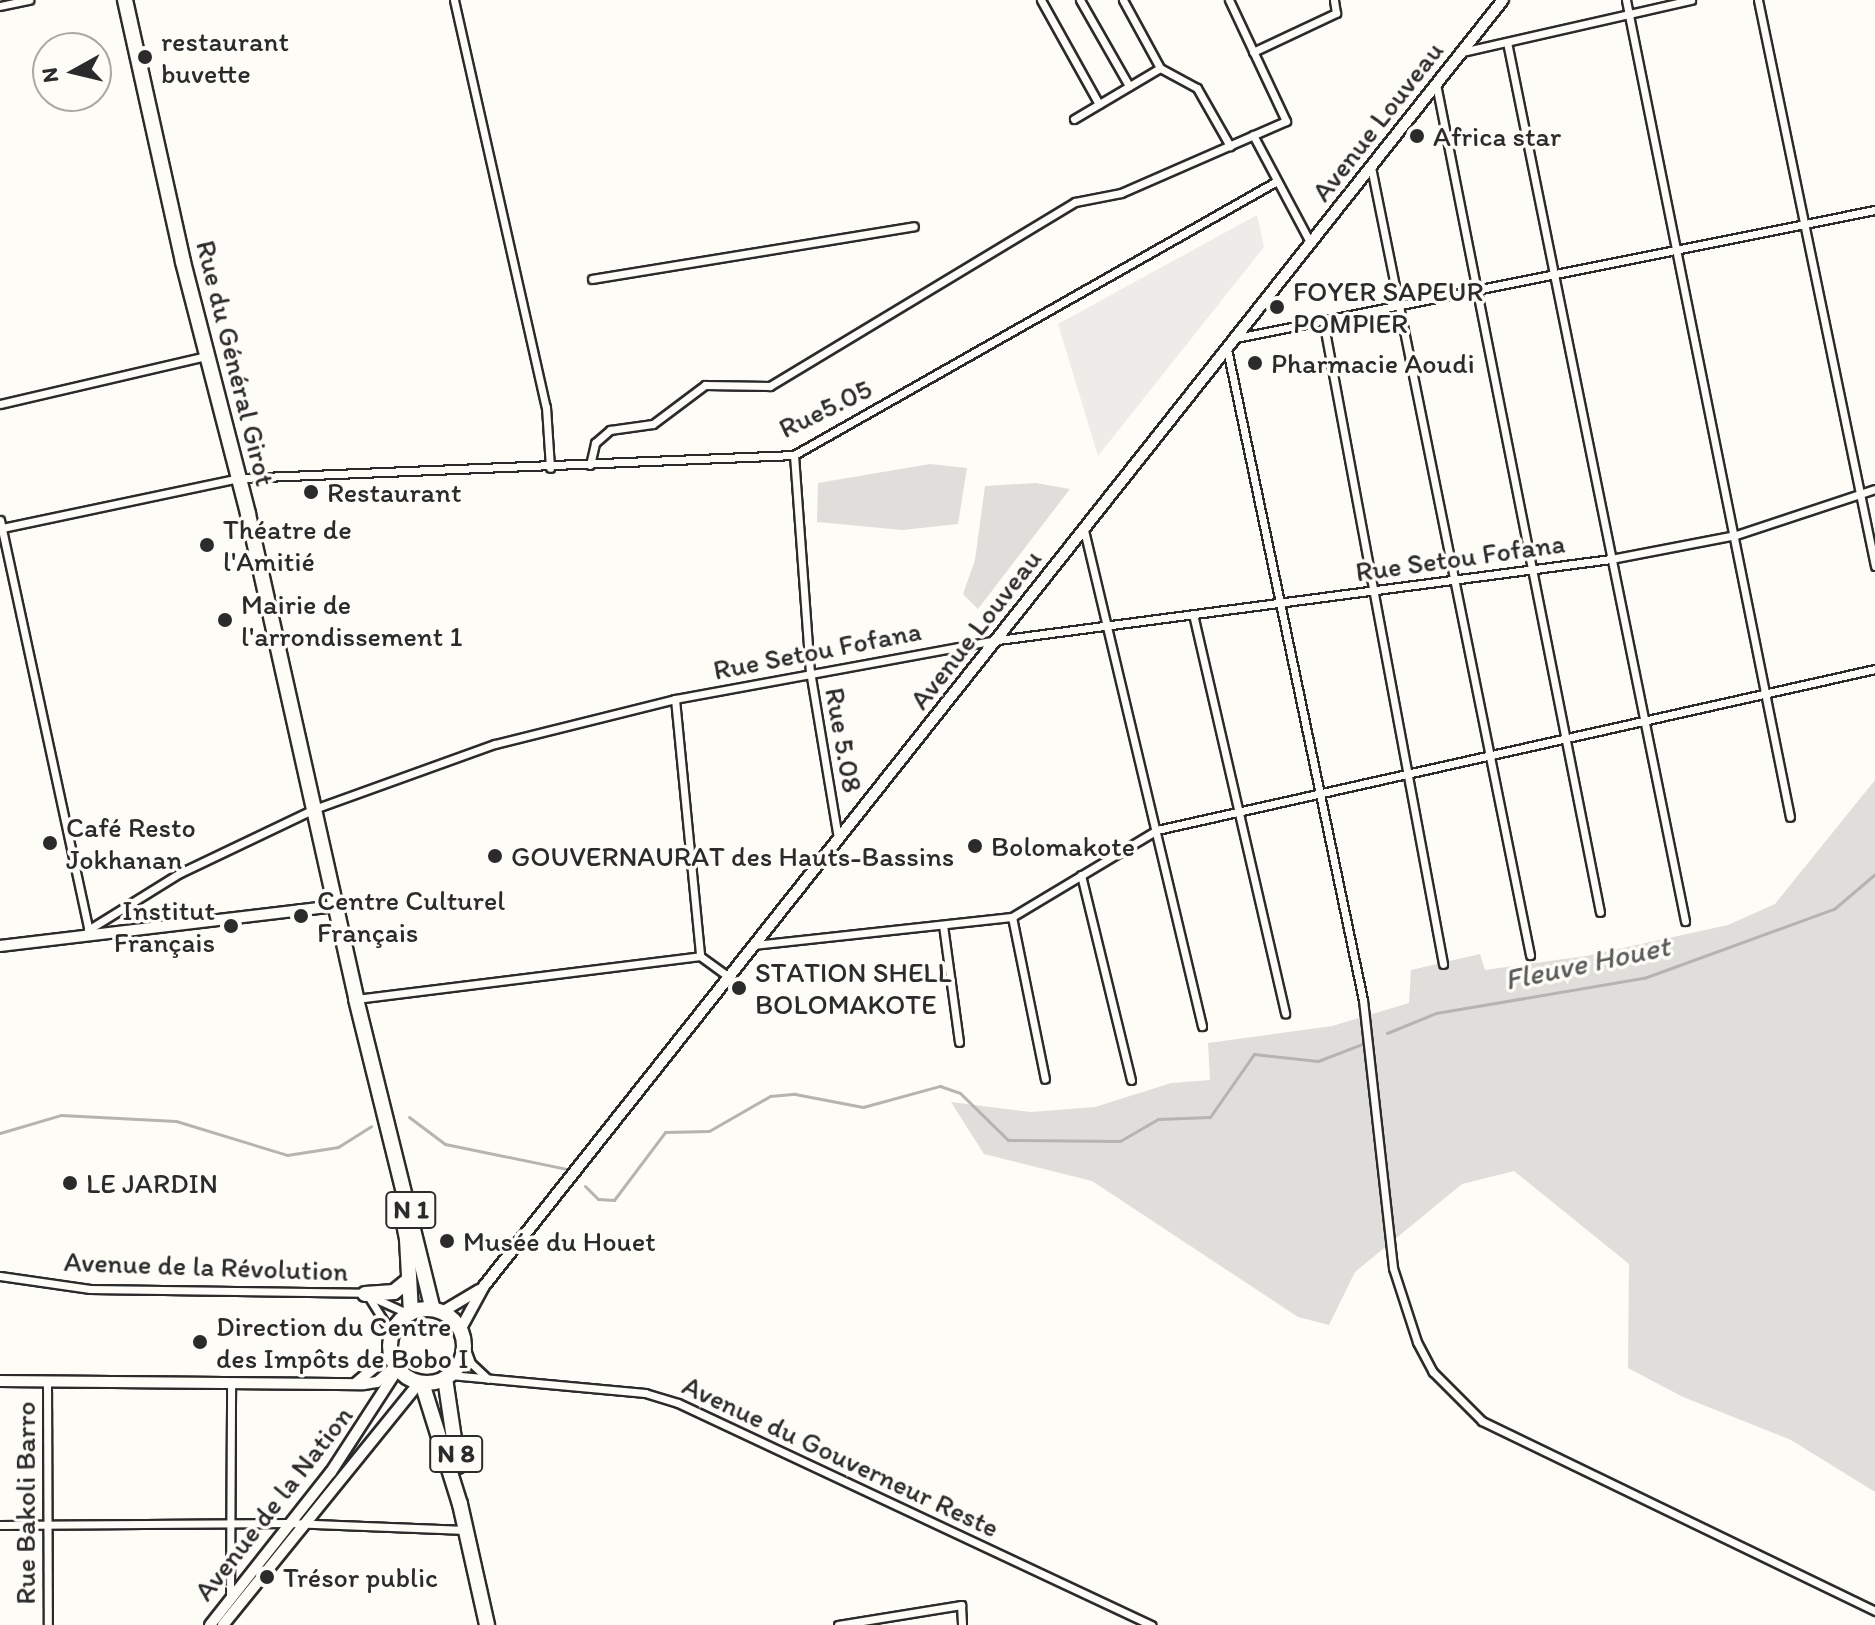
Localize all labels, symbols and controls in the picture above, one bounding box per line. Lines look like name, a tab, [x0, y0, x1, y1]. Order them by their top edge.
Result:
place label: restaurant buvette	[161, 24, 289, 90]
north arrow	[32, 32, 112, 112]
street label: Avenue Louveau	[1304, 34, 1450, 208]
marker: restaurant buvette	[136, 48, 154, 66]
text: N	[35, 66, 64, 84]
place label: Africa star	[1433, 119, 1561, 153]
marker: Africa star	[1408, 127, 1426, 145]
street label: Rue du Général Girot	[189, 236, 283, 490]
place label: FOYER SAPEUR POMPIER	[1293, 274, 1484, 340]
marker: FOYER SAPEUR POMPIER	[1268, 298, 1286, 316]
place label: Pharmacie Aoudi	[1271, 346, 1475, 380]
marker: Pharmacie Aoudi	[1246, 354, 1264, 372]
street label: Rue5.05	[773, 371, 877, 445]
place label: Restaurant	[327, 475, 461, 509]
marker: Restaurant	[302, 483, 320, 501]
place label: Théatre de l'Amitié	[223, 512, 351, 578]
street label: Rue Setou Fofana	[1354, 526, 1566, 588]
marker: Théatre de l'Amitié	[198, 536, 216, 554]
street label: Avenue Louveau	[902, 542, 1048, 716]
place label: Mairie de l'arrondissement 1	[241, 587, 463, 653]
marker: Mairie de l'arrondissement 1	[216, 611, 234, 629]
street label: Rue Setou Fofana	[711, 614, 923, 686]
street label: Rue 5.08	[818, 685, 870, 795]
place label: Café Resto Jokhanan	[66, 810, 195, 876]
place label: Bolomakote	[991, 829, 1135, 863]
marker: Café Resto Jokhanan	[41, 834, 59, 852]
marker: Bolomakote	[966, 837, 984, 855]
place label: GOUVERNAURAT des Hauts-Bassins	[511, 839, 954, 873]
marker: GOUVERNAURAT des Hauts-Bassins	[486, 847, 504, 865]
place label: Centre Culturel Français	[317, 883, 505, 949]
place label: Institut Français	[114, 893, 215, 959]
marker: Centre Culturel Français	[292, 907, 310, 925]
marker: Institut Français	[222, 917, 240, 935]
water label: Fleuve Houet	[1501, 928, 1673, 998]
place label: STATION SHELL BOLOMAKOTE	[755, 955, 952, 1021]
marker: STATION SHELL BOLOMAKOTE	[730, 979, 748, 997]
place label: LE JARDIN	[86, 1166, 215, 1200]
marker: LE JARDIN	[61, 1174, 79, 1192]
road number: N 1	[385, 1188, 437, 1232]
place label: Musée du Houet	[463, 1224, 656, 1258]
marker: Musée du Houet	[438, 1232, 456, 1250]
street label: Avenue de la Révolution	[63, 1244, 349, 1288]
place label: Direction du Centre des Impôts de Bobo I	[216, 1309, 468, 1375]
marker: Direction du Centre des Impôts de Bobo I	[191, 1333, 209, 1351]
street label: Avenue du Gouverneur Reste	[677, 1368, 1005, 1544]
street label: Avenue de la Nation	[187, 1399, 359, 1607]
street label: Rue Bakoli Barro	[8, 1401, 42, 1605]
road number: N 8	[428, 1432, 484, 1476]
place label: Trésor public	[283, 1560, 438, 1594]
marker: Trésor public	[258, 1568, 276, 1586]

